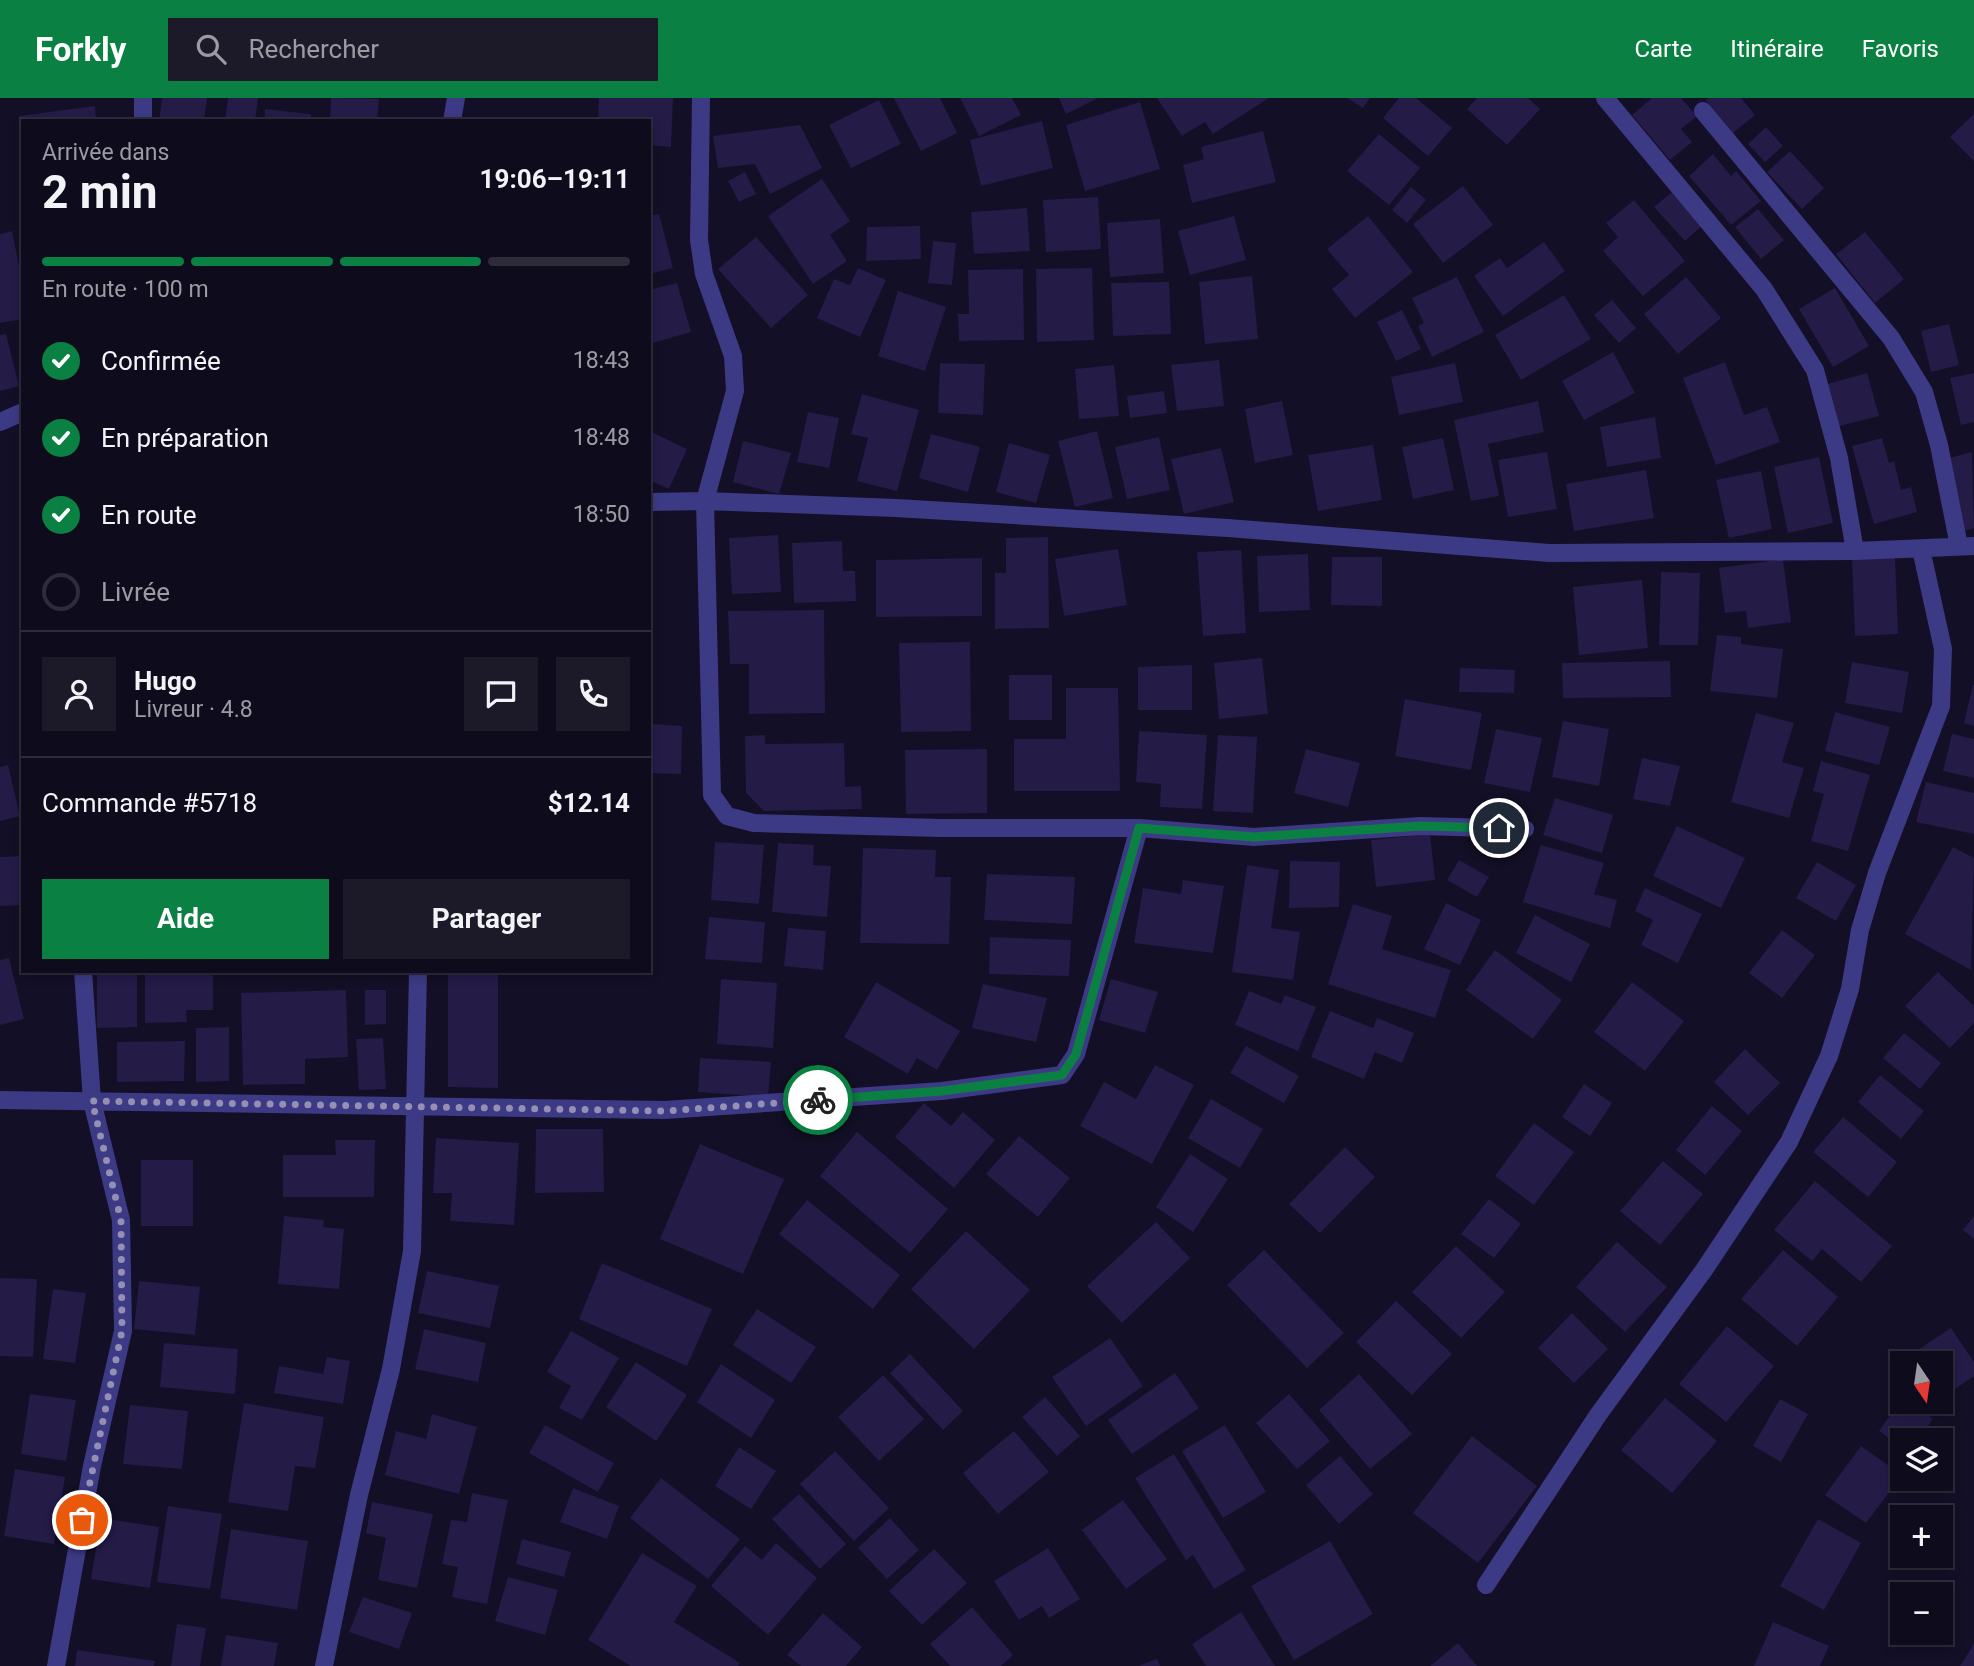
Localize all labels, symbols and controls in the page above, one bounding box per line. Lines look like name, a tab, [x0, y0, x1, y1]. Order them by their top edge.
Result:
search box	[168, 18, 658, 81]
text: Forkly	[35, 30, 126, 69]
icon: search	[192, 30, 230, 68]
text: Rechercher	[248, 34, 379, 64]
text: Carte	[1634, 35, 1692, 63]
text: Itinéraire	[1730, 35, 1824, 63]
text: Favoris	[1862, 35, 1939, 63]
text: Arrivée dans	[42, 139, 169, 166]
text: 19:06–19:11	[480, 164, 630, 194]
text: 2 min	[42, 165, 158, 219]
text: En route · 100 m	[42, 276, 209, 303]
icon: check	[42, 342, 80, 380]
text: Confirmée	[101, 346, 221, 376]
text: 18:43	[573, 347, 630, 374]
icon: check	[42, 419, 80, 457]
text: En préparation	[101, 423, 269, 453]
text: 18:48	[573, 424, 630, 451]
icon: check	[42, 496, 80, 534]
text: En route	[101, 500, 197, 530]
text: 18:50	[573, 501, 630, 528]
text: Livrée	[101, 577, 170, 607]
button: person	[42, 657, 116, 731]
button: chat	[464, 657, 538, 731]
button: phone	[556, 657, 630, 731]
text: Hugo	[134, 666, 196, 696]
text: Livreur · 4.8	[134, 696, 253, 723]
text: Commande #5718	[42, 788, 257, 818]
text: $12.14	[548, 788, 630, 818]
pin	[1469, 798, 1529, 858]
icon: home	[1480, 809, 1518, 847]
button: Aide	[42, 879, 329, 959]
button: Partager	[343, 879, 630, 959]
courier	[783, 1065, 853, 1135]
icon: bike	[799, 1081, 837, 1119]
north arrow	[1890, 1351, 1953, 1414]
map controls	[1890, 1351, 1953, 1645]
button: layers	[1890, 1428, 1953, 1491]
pin	[52, 1490, 112, 1550]
icon: bag	[63, 1501, 101, 1539]
button: +	[1890, 1505, 1953, 1568]
button: −	[1890, 1582, 1953, 1645]

